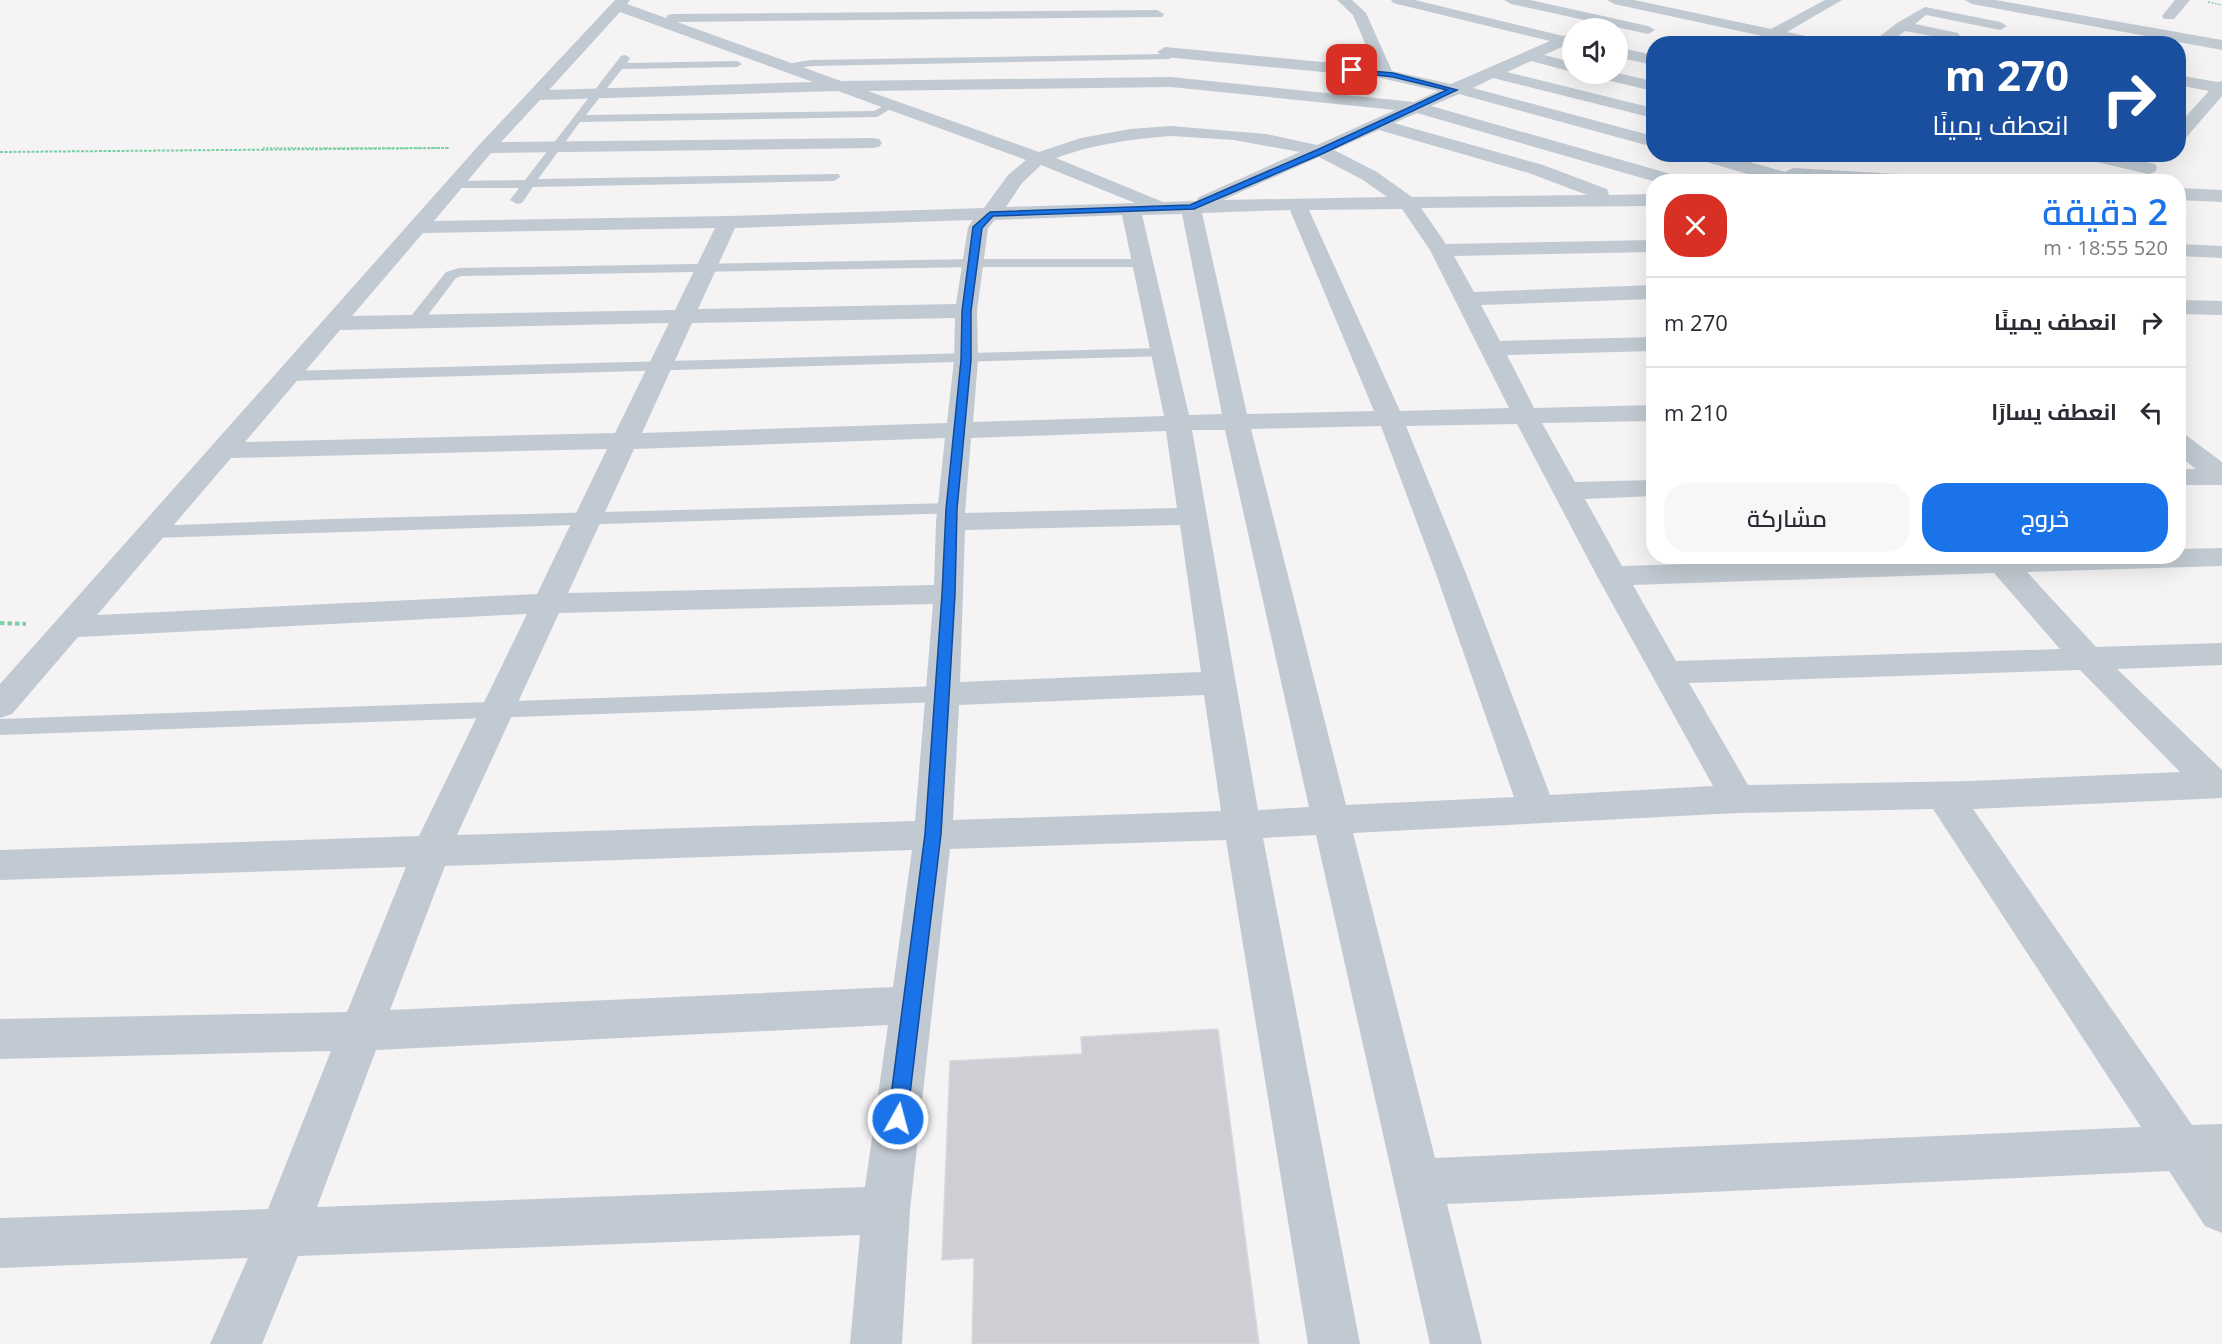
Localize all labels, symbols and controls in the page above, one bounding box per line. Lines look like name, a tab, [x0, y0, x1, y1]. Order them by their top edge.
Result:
map controls	[1562, 18, 1628, 84]
button: sound	[1562, 18, 1628, 84]
pin	[1326, 44, 1377, 95]
text: 270 m	[1945, 46, 2069, 103]
icon: arrive	[1335, 53, 1368, 86]
icon: right	[2090, 60, 2168, 138]
text: انعطف يمينًا	[1932, 106, 2069, 143]
text: 2 دقيقة	[2042, 187, 2168, 236]
button: close	[1664, 194, 1727, 257]
text: 520 m · 18:55	[2043, 234, 2168, 261]
text: انعطف يمينًا	[1994, 306, 2117, 336]
icon: right	[2135, 306, 2168, 339]
text: 270 m	[1664, 307, 1728, 337]
text: انعطف يسارًا	[1991, 396, 2117, 426]
icon: left	[2135, 396, 2168, 429]
text: 210 m	[1664, 397, 1728, 427]
button: مشاركة	[1664, 483, 1910, 552]
button: خروج	[1922, 483, 2168, 552]
position arrow	[866, 1087, 930, 1151]

